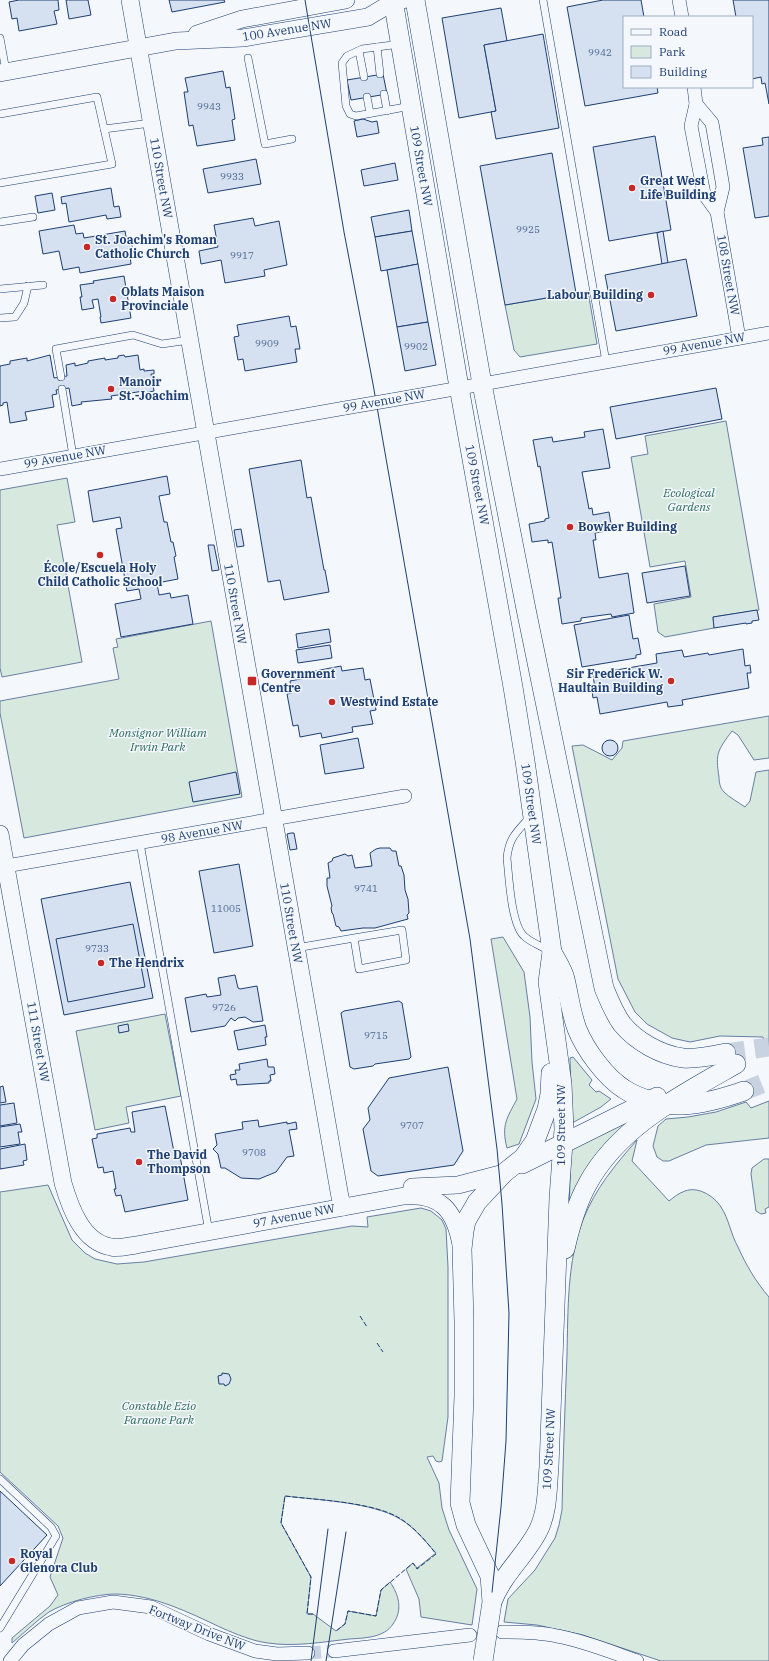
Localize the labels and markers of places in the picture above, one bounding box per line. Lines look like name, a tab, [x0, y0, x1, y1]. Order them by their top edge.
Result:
place label: Great West Life Building	[640, 173, 716, 202]
marker: Great West Life Building	[627, 183, 637, 193]
place label: St. Joachim's Roman Catholic Church	[95, 232, 217, 261]
marker: St. Joachim's Roman Catholic Church	[82, 242, 92, 252]
place label: Oblats Maison Provinciale	[121, 284, 204, 313]
place label: Labour Building	[547, 287, 643, 302]
marker: Labour Building	[646, 290, 656, 300]
marker: Oblats Maison Provinciale	[108, 294, 118, 304]
place label: Manoir St.-Joachim	[119, 374, 189, 403]
marker: Manoir St.-Joachim	[106, 384, 116, 394]
place label: Bowker Building	[578, 519, 677, 534]
marker: Bowker Building	[565, 522, 575, 532]
marker: École/Escuela Holy Child Catholic School	[95, 550, 105, 560]
place label: École/Escuela Holy Child Catholic School	[38, 559, 163, 589]
place label: Government Centre	[261, 666, 336, 695]
place label: Sir Frederick W. Haultain Building	[558, 666, 663, 695]
marker: Government Centre	[246, 675, 258, 687]
marker: Sir Frederick W. Haultain Building	[666, 676, 676, 686]
place label: Westwind Estate	[340, 694, 438, 709]
marker: Westwind Estate	[327, 697, 337, 707]
place label: The Hendrix	[109, 955, 184, 970]
marker: The Hendrix	[96, 958, 106, 968]
place label: The David Thompson	[147, 1147, 211, 1176]
marker: The David Thompson	[134, 1157, 144, 1167]
place label: Royal Glenora Club	[20, 1546, 98, 1575]
marker: Royal Glenora Club	[7, 1556, 17, 1566]

